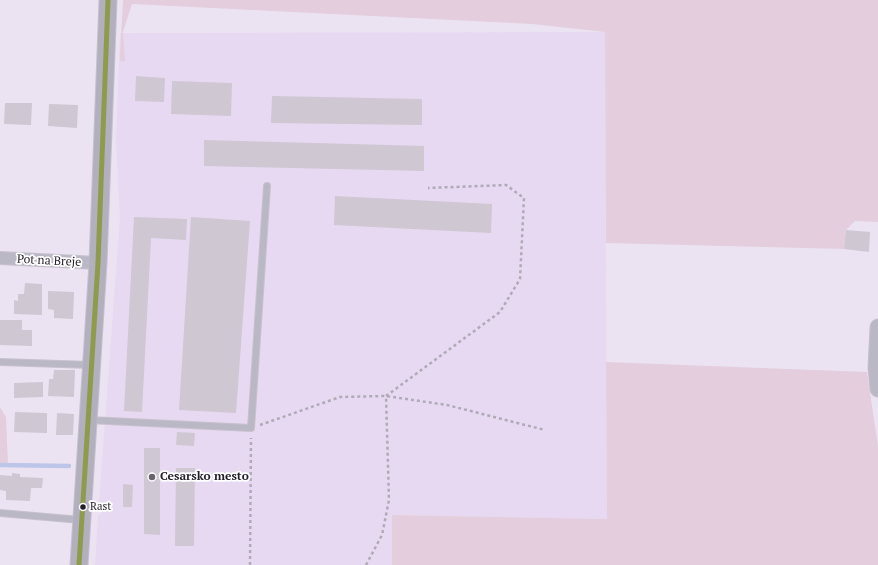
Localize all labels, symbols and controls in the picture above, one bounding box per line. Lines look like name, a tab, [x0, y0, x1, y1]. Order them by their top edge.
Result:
street label: Pot na Breje	[17, 252, 81, 270]
place label: Cesarsko mesto	[160, 470, 249, 484]
marker: Cesarsko mesto	[147, 472, 157, 482]
place label: Rast	[90, 500, 111, 514]
marker: Rast	[78, 502, 88, 512]

